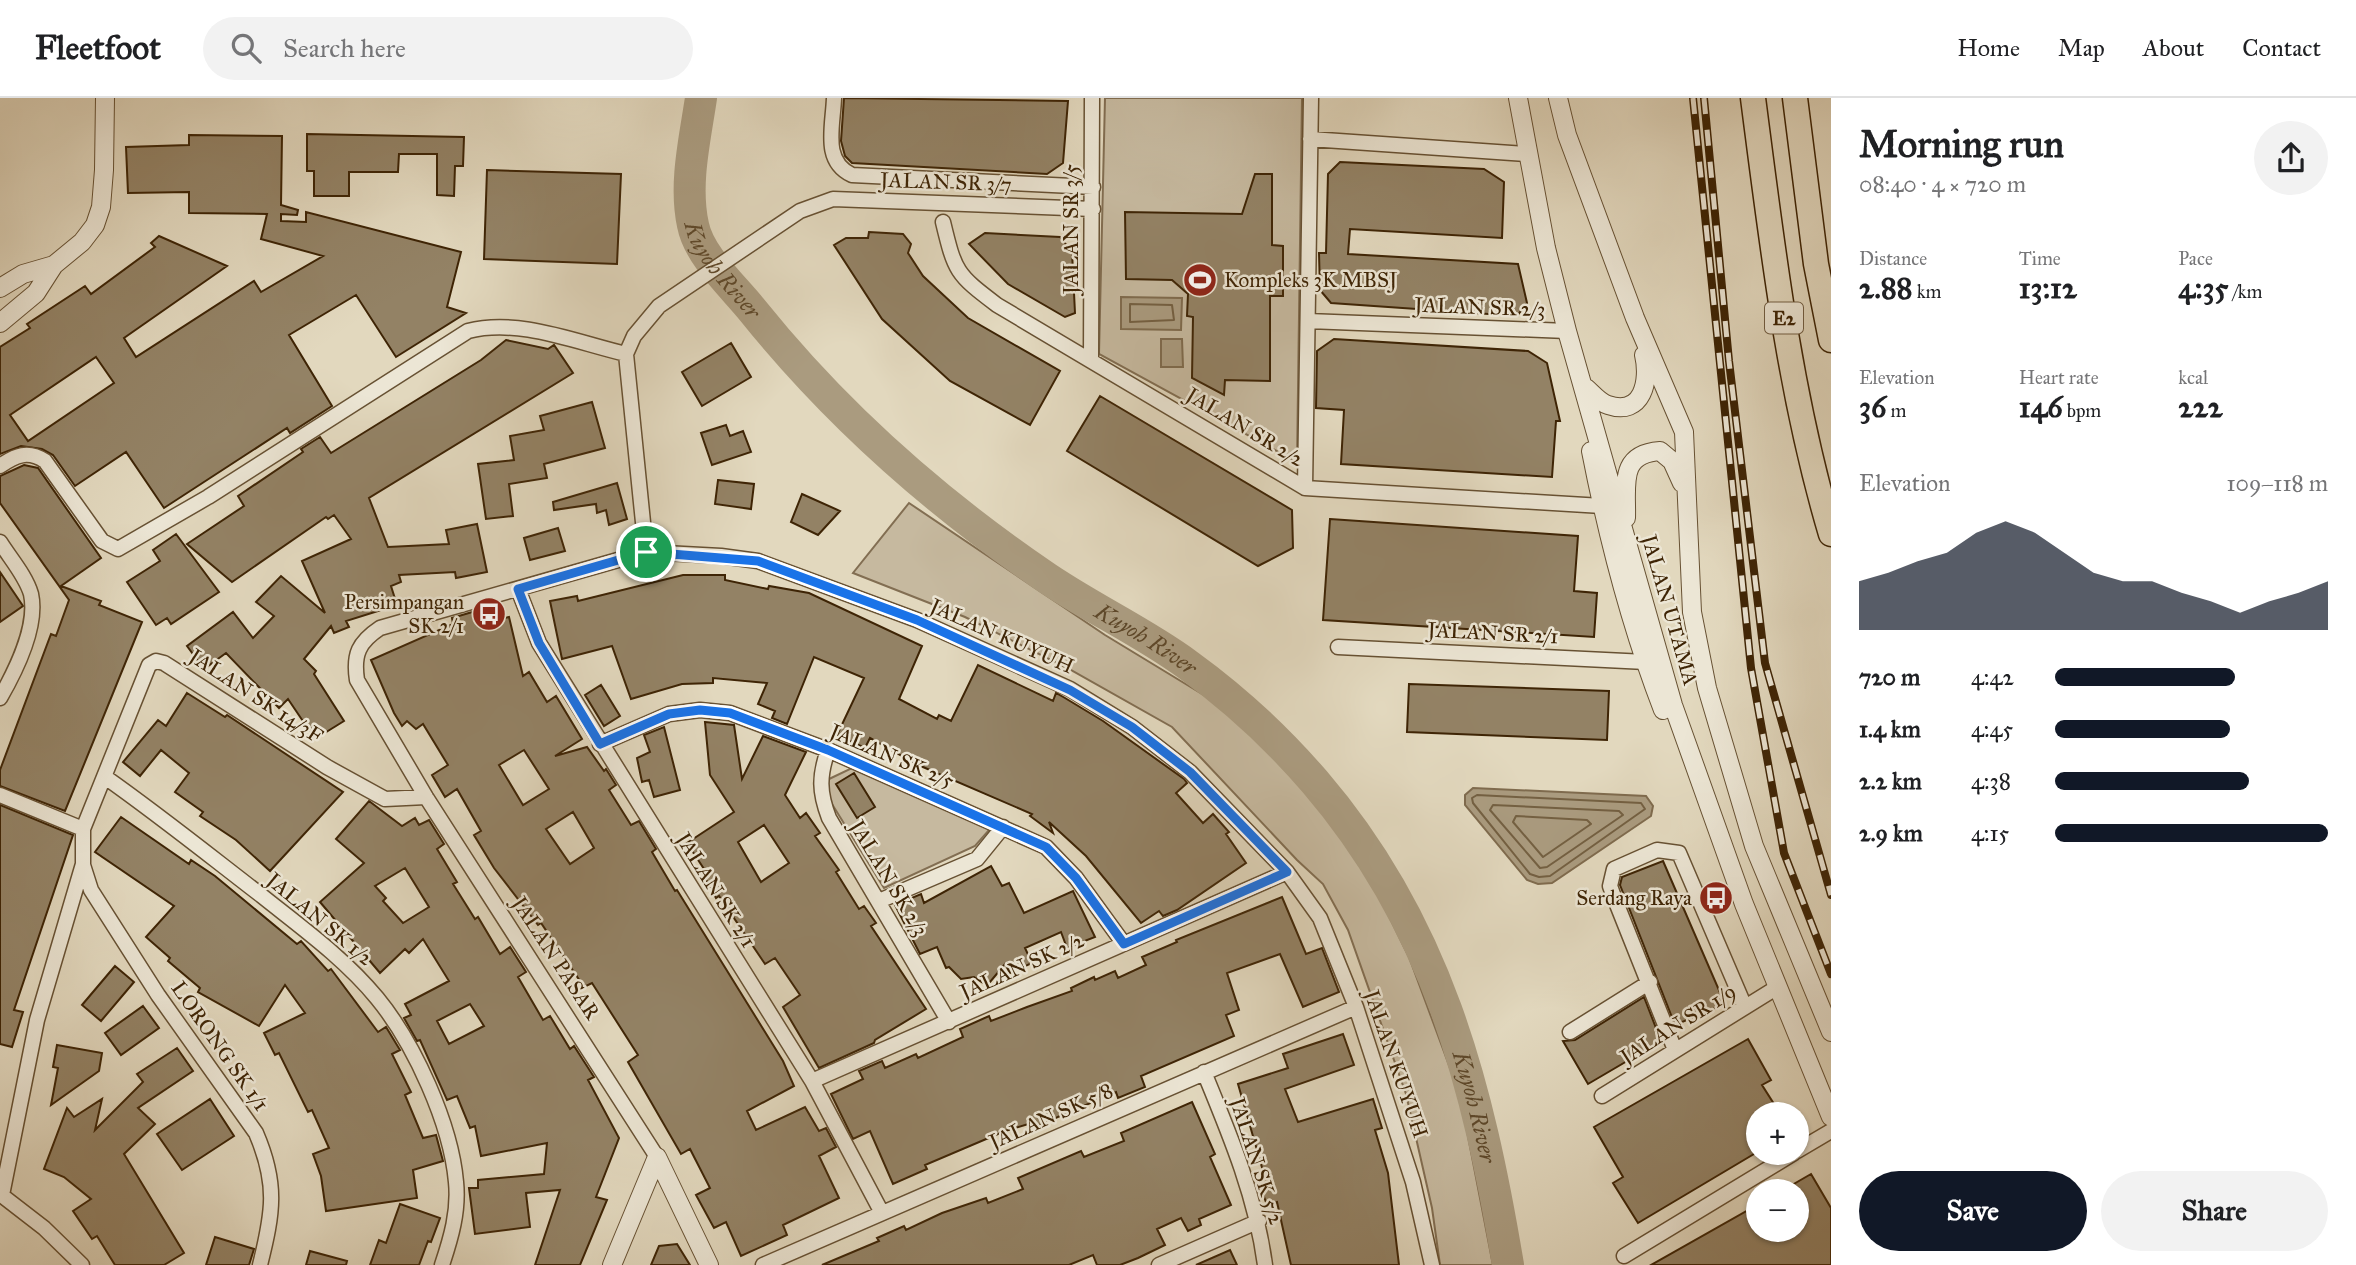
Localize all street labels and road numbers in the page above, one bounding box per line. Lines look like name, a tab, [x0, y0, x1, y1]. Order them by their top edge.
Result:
street label: JALAN SR 3/5	[1058, 164, 1084, 296]
street label: JALAN SR 3/7	[878, 167, 1012, 197]
street label: JALAN SR 2/3	[1412, 292, 1546, 322]
road number: E2	[1765, 302, 1803, 333]
street label: JALAN SR 2/2	[1180, 381, 1309, 473]
street label: JALAN UTAMA	[1636, 530, 1704, 688]
street label: JALAN KUYUH	[924, 592, 1078, 679]
street label: JALAN SR 2/1	[1425, 616, 1559, 649]
street label: JALAN SK 14/3F	[183, 642, 328, 749]
street label: JALAN SK 2/5	[824, 717, 958, 794]
street label: JALAN SK 2/3	[843, 813, 934, 941]
street label: JALAN SK 2/1	[669, 826, 762, 952]
street label: JALAN SK 1/2	[260, 866, 379, 971]
street label: JALAN PASAR	[505, 890, 606, 1026]
street label: JALAN SK 2/2	[954, 927, 1089, 1006]
street label: LORONG SK 1/1	[166, 976, 274, 1116]
street label: JALAN SR 1/9	[1614, 978, 1741, 1071]
street label: JALAN KUYUH	[1358, 985, 1433, 1141]
street label: JALAN SK 5/8	[983, 1077, 1117, 1156]
street label: JALAN SK 5/2	[1224, 1092, 1290, 1228]

